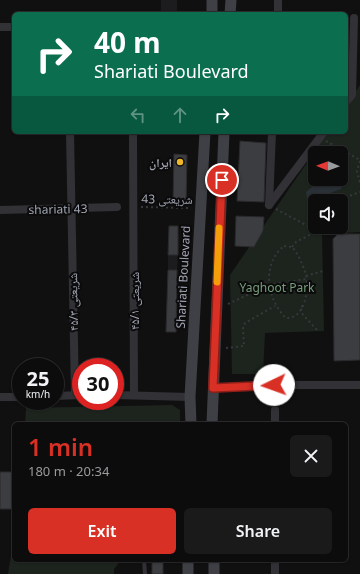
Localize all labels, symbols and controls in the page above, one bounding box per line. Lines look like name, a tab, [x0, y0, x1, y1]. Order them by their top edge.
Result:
text: 40 m	[94, 23, 161, 61]
icon: right	[28, 28, 80, 80]
text: Shariati Boulevard	[94, 59, 249, 83]
icon: left	[127, 104, 149, 126]
icon: ahead	[169, 104, 191, 126]
icon: right	[211, 104, 233, 126]
north arrow	[308, 146, 348, 186]
map controls	[308, 146, 348, 234]
place label: ایران	[149, 154, 172, 171]
marker: ایران	[175, 157, 185, 167]
pin	[205, 163, 239, 197]
icon: arrive	[211, 169, 233, 191]
street label: شریعتی 43	[141, 190, 193, 208]
button: sound	[308, 194, 348, 234]
street label: shariati 43	[28, 200, 88, 218]
street label: Shariati Boulevard	[172, 225, 194, 329]
street label: شریعتی ۴۵/۱	[126, 272, 143, 330]
street label: شریعتی ۴۵/۳	[64, 273, 82, 331]
park label: Yaghoot Park	[239, 279, 315, 296]
speed limit sign: 30	[72, 358, 124, 410]
position arrow	[253, 364, 295, 406]
text: 25	[27, 365, 49, 392]
text: km/h	[26, 387, 50, 401]
text: 1 min	[28, 430, 93, 463]
button: close	[290, 435, 332, 477]
text: 180 m · 20:34	[28, 462, 109, 480]
button: Exit	[28, 508, 176, 554]
button: Share	[184, 508, 332, 554]

